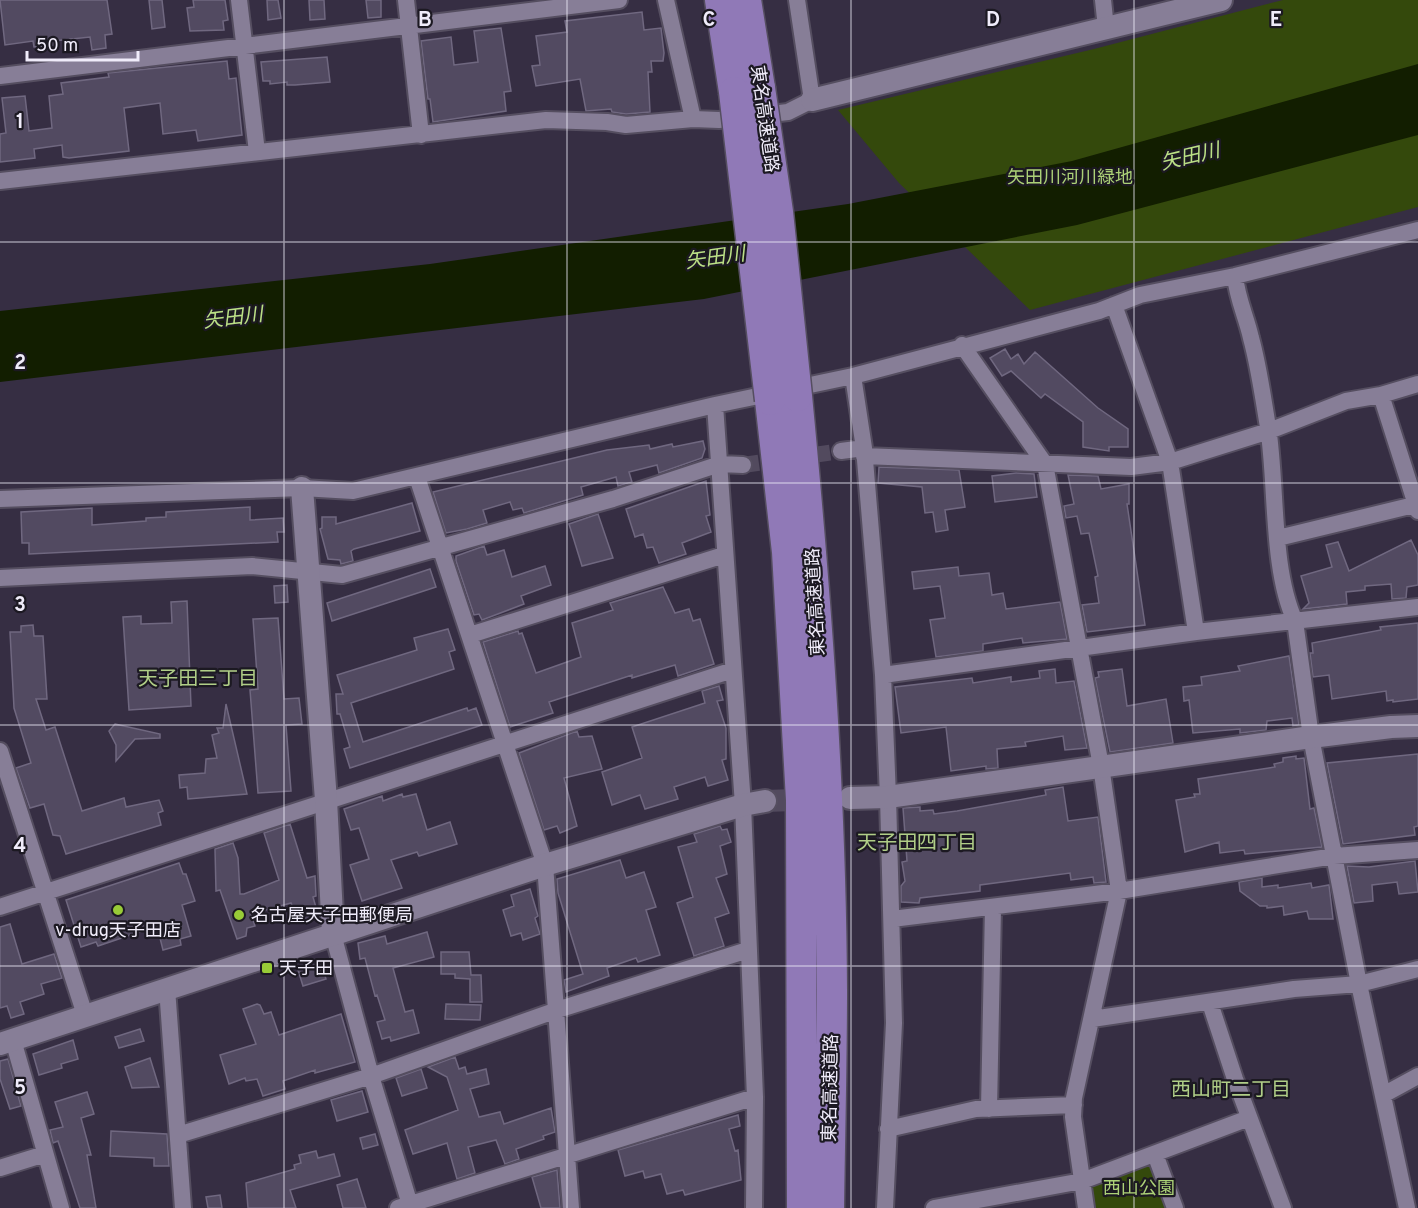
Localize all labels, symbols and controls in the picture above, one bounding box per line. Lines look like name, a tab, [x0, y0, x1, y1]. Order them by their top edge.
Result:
text: B	[418, 8, 432, 34]
text: C	[703, 8, 715, 34]
text: D	[986, 8, 1000, 34]
text: E	[1270, 8, 1282, 34]
scale bar	[27, 24, 138, 62]
text: 50 m	[36, 35, 78, 58]
street label: 東名高速道路	[745, 64, 782, 174]
text: 1	[16, 110, 24, 136]
water label: 矢田川	[1158, 138, 1225, 177]
park label: 矢田川河川緑地	[1007, 167, 1133, 190]
water label: 矢田川	[684, 242, 749, 276]
water label: 矢田川	[202, 302, 267, 336]
text: 2	[14, 351, 26, 377]
street label: 東名高速道路	[802, 547, 831, 656]
text: 3	[14, 593, 26, 619]
district label: 天子田三丁目	[138, 667, 258, 693]
district label: 天子田四丁目	[857, 831, 977, 857]
text: 4	[14, 834, 26, 860]
marker: v-drug天子田店	[111, 903, 125, 917]
place label: 名古屋天子田郵便局	[251, 905, 413, 928]
marker: 名古屋天子田郵便局	[232, 908, 246, 922]
place label: v-drug天子田店	[55, 920, 181, 943]
place label: 天子田	[279, 958, 333, 981]
marker: 天子田	[260, 961, 274, 975]
street label: 東名高速道路	[819, 1034, 844, 1142]
text: 5	[14, 1076, 26, 1102]
district label: 西山町二丁目	[1171, 1078, 1291, 1104]
park label: 西山公園	[1103, 1178, 1175, 1201]

